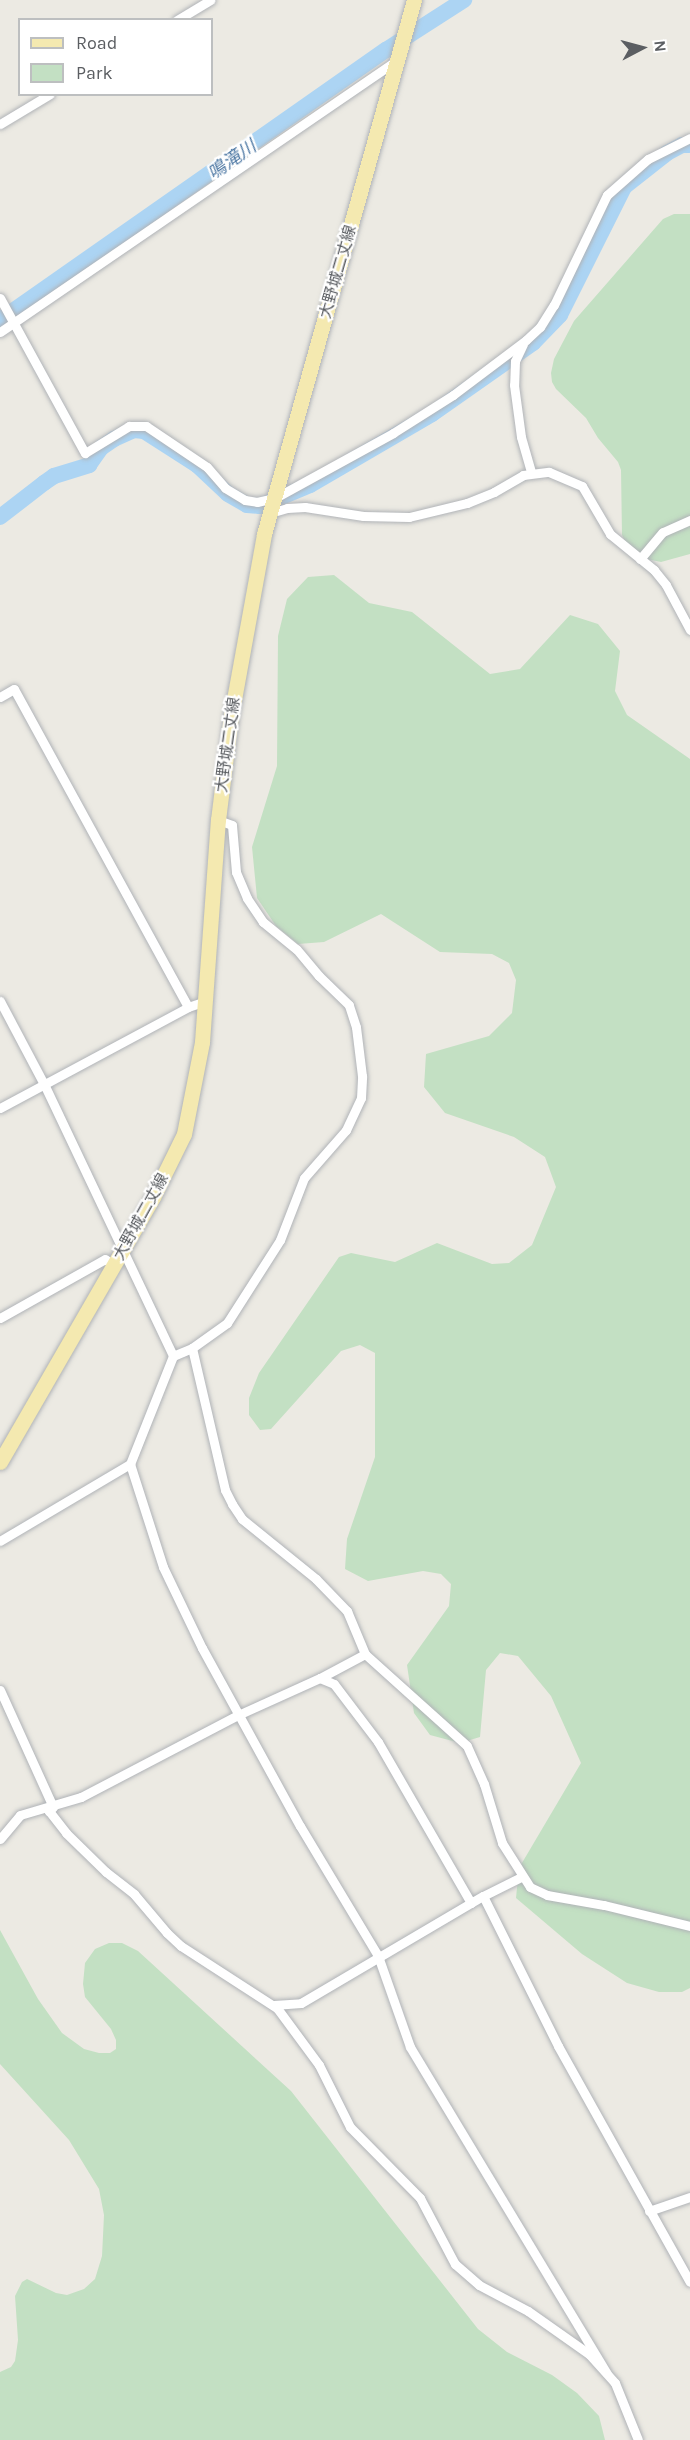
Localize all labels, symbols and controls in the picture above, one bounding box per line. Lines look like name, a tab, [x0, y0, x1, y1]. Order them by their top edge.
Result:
legend	[18, 18, 213, 96]
north arrow	[612, 18, 672, 78]
text: Road	[76, 32, 117, 54]
text: N	[650, 39, 670, 53]
text: Park	[76, 62, 113, 84]
water label: 鳴滝川	[204, 136, 260, 184]
street label: 大野城二丈線	[316, 223, 360, 321]
street label: 大野城二丈線	[212, 696, 244, 794]
street label: 大野城二丈線	[109, 1170, 173, 1264]

